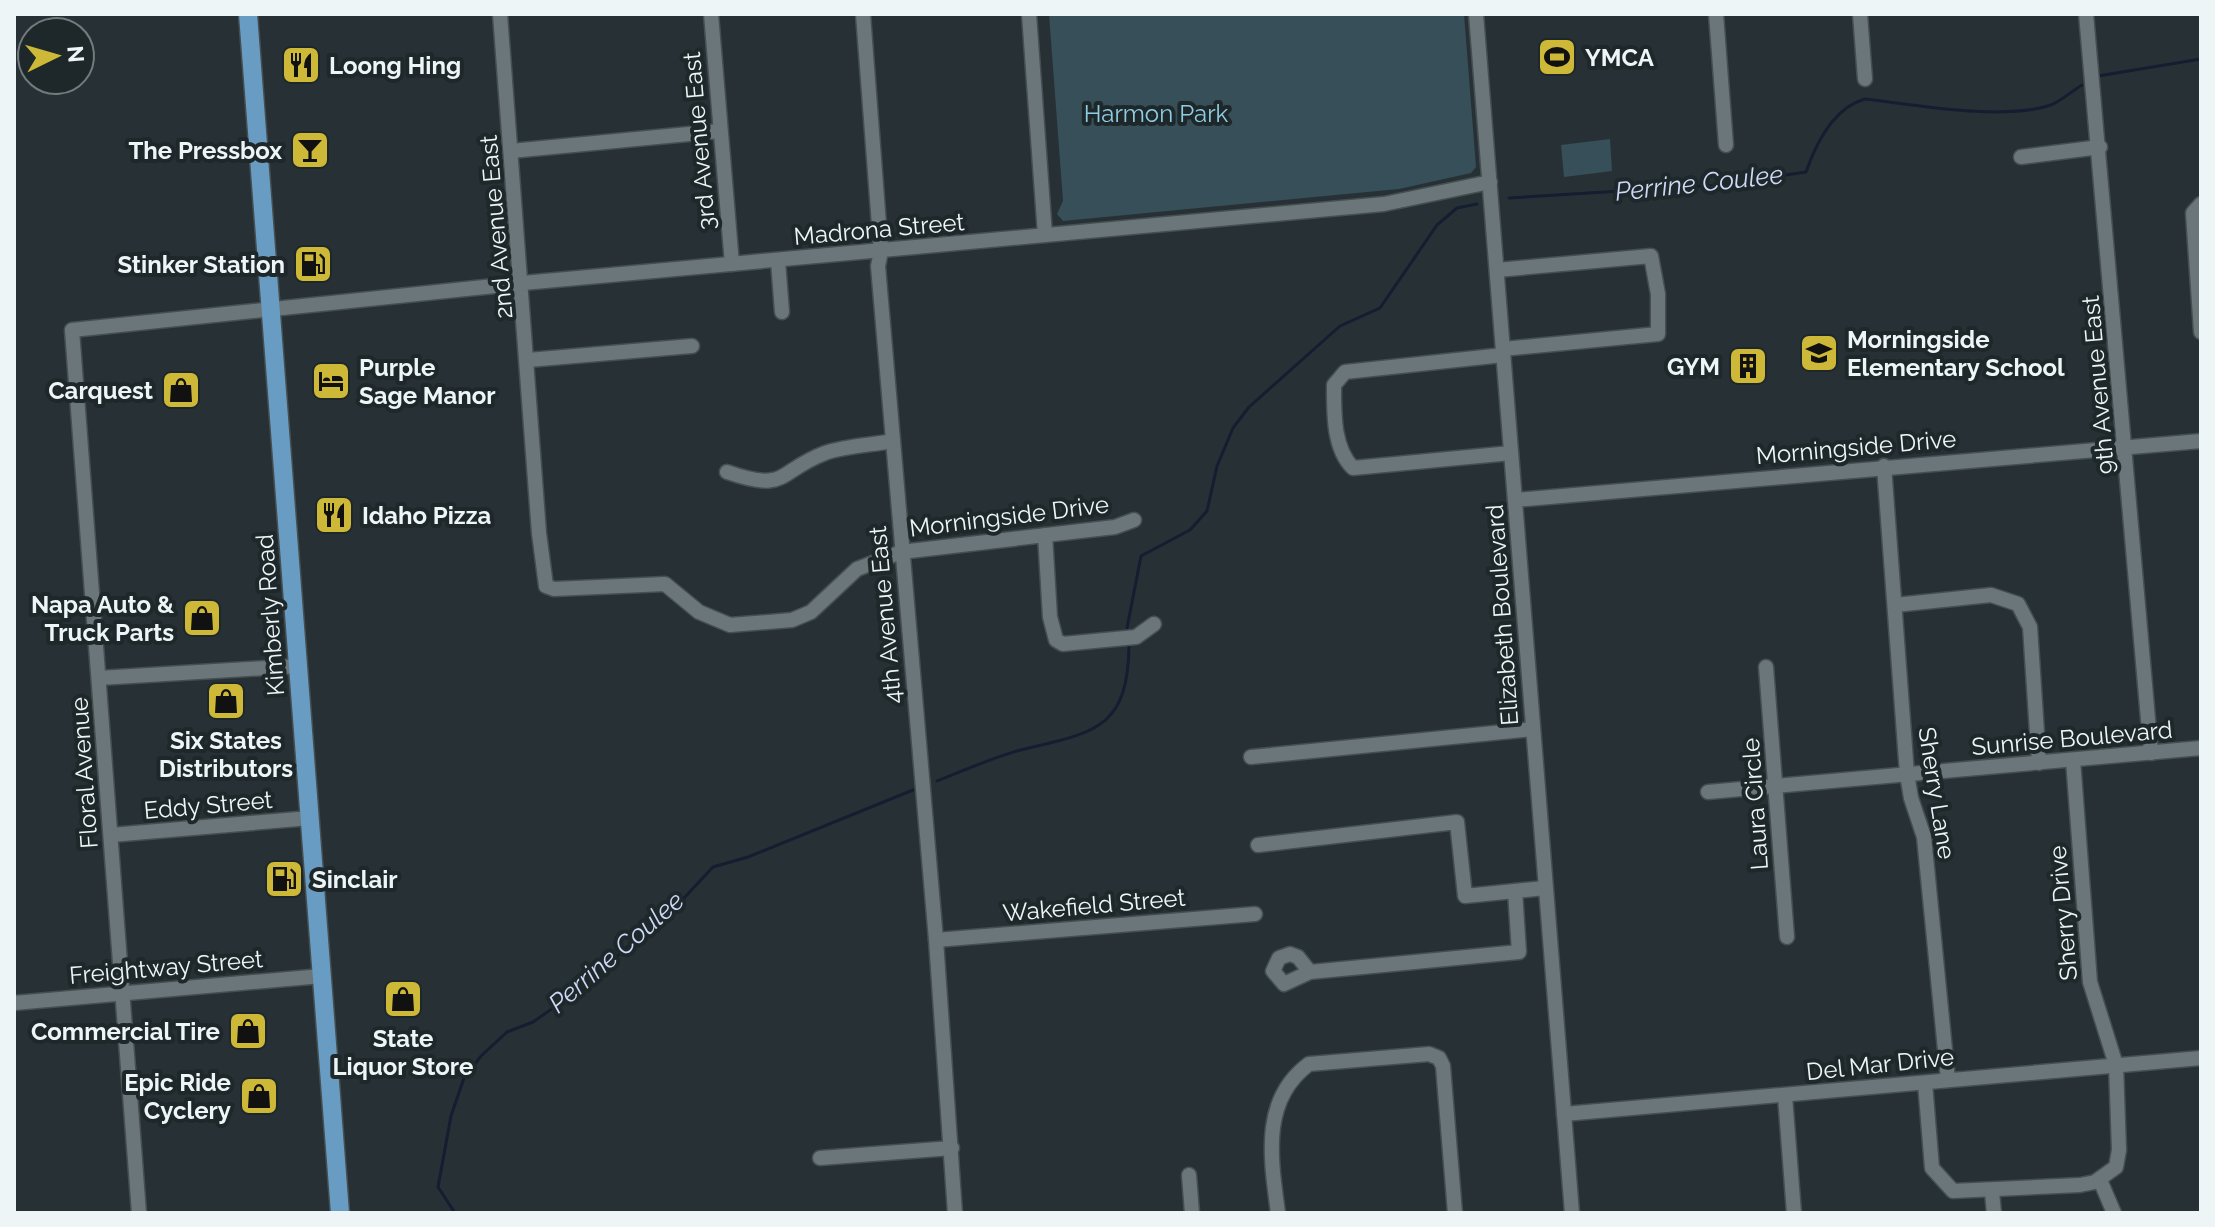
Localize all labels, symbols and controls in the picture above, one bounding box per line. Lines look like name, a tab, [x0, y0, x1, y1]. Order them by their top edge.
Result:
north arrow	[16, 16, 96, 96]
sports icon: YMCA	[1536, 36, 1578, 78]
place label: YMCA	[1585, 43, 1655, 72]
restaurant icon: Loong Hing	[280, 44, 322, 86]
text: N	[62, 45, 90, 64]
place label: Loong Hing	[329, 51, 461, 80]
street label: 3rd Avenue East	[677, 51, 721, 231]
park label: Harmon Park	[1084, 99, 1229, 128]
bar icon: The Pressbox	[289, 129, 331, 171]
street label: 2nd Avenue East	[474, 134, 518, 320]
place label: The Pressbox	[128, 136, 282, 165]
water label: Perrine Coulee	[1613, 159, 1785, 207]
street label: Madrona Street	[793, 207, 965, 251]
fuel station icon: Stinker Station	[292, 243, 334, 285]
place label: Stinker Station	[117, 250, 285, 279]
street label: 9th Avenue East	[2076, 295, 2120, 475]
place label: Morningside Elementary School	[1847, 325, 2065, 382]
school or university icon: Morningside Elementary School	[1798, 332, 1840, 374]
building icon: GYM	[1727, 345, 1769, 387]
place label: GYM	[1667, 352, 1720, 381]
place label: Purple Sage Manor	[359, 353, 496, 410]
hotel icon: Purple Sage Manor	[310, 360, 352, 402]
shop icon: Carquest	[160, 369, 202, 411]
place label: Carquest	[48, 376, 153, 405]
street label: Morningside Drive	[1755, 424, 1957, 470]
street label: Morningside Drive	[908, 489, 1110, 543]
restaurant icon: Idaho Pizza	[313, 494, 355, 536]
place label: Idaho Pizza	[362, 501, 491, 530]
street label: Elizabeth Boulevard	[1480, 503, 1524, 727]
street label: 4th Avenue East	[863, 525, 907, 705]
street label: Kimberly Road	[250, 533, 290, 697]
place label: Napa Auto & Truck Parts	[31, 590, 175, 647]
shop icon: Napa Auto & Truck Parts	[181, 597, 223, 639]
shop icon: Six States Distributors	[205, 680, 247, 722]
street label: Floral Avenue	[64, 696, 104, 850]
street label: Sunrise Boulevard	[1970, 715, 2174, 761]
street label: Sherry Lane	[1912, 725, 1962, 861]
place label: Six States Distributors	[159, 726, 293, 783]
street label: Laura Circle	[1736, 737, 1774, 871]
street label: Eddy Street	[142, 785, 274, 825]
street label: Sherry Drive	[2043, 844, 2083, 982]
fuel station icon: Sinclair	[263, 858, 305, 900]
place label: Sinclair	[312, 865, 398, 894]
street label: Wakefield Street	[1001, 883, 1187, 927]
water label: Perrine Coulee	[542, 885, 690, 1019]
street label: Freightway Street	[68, 944, 264, 990]
shop icon: State Liquor Store	[382, 978, 424, 1020]
shop icon: Commercial Tire	[227, 1010, 269, 1052]
place label: Commercial Tire	[31, 1017, 220, 1046]
place label: State Liquor Store	[333, 1024, 473, 1081]
street label: Del Mar Drive	[1805, 1042, 1955, 1086]
place label: Epic Ride Cyclery	[124, 1068, 231, 1125]
shop icon: Epic Ride Cyclery	[238, 1075, 280, 1117]

